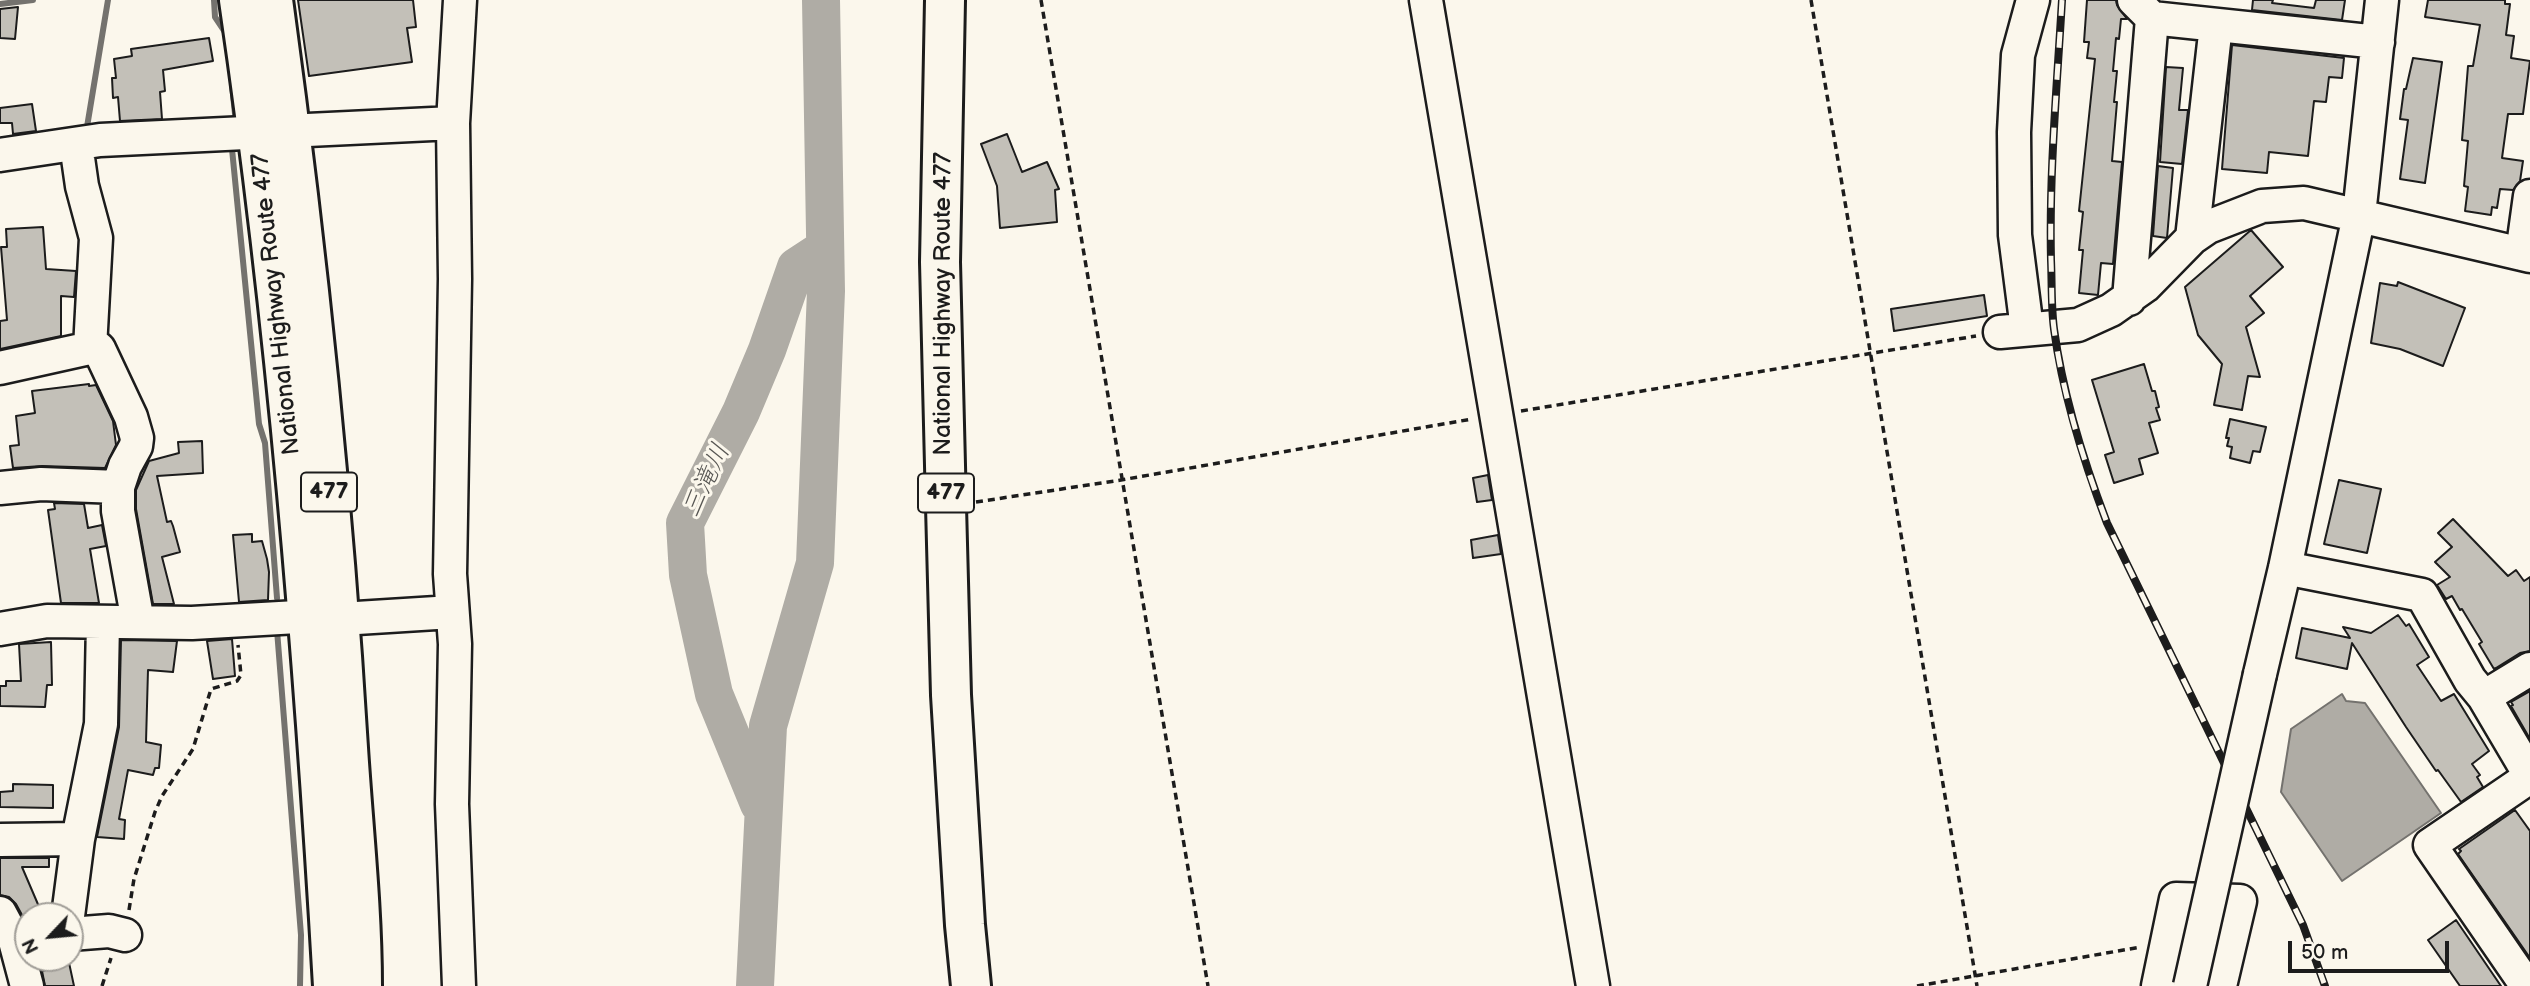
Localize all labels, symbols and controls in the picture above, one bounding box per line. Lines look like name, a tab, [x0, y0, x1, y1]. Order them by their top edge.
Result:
street label: National Highway Route 477	[247, 152, 307, 456]
street label: National Highway Route 477	[930, 152, 958, 456]
water label: 三滝川	[676, 439, 738, 523]
road number: 477	[301, 472, 357, 512]
road number: 477	[918, 474, 974, 512]
north arrow	[14, 902, 84, 972]
scale bar	[2292, 926, 2453, 970]
text: N	[18, 934, 45, 957]
text: 50 m	[2301, 940, 2348, 965]

